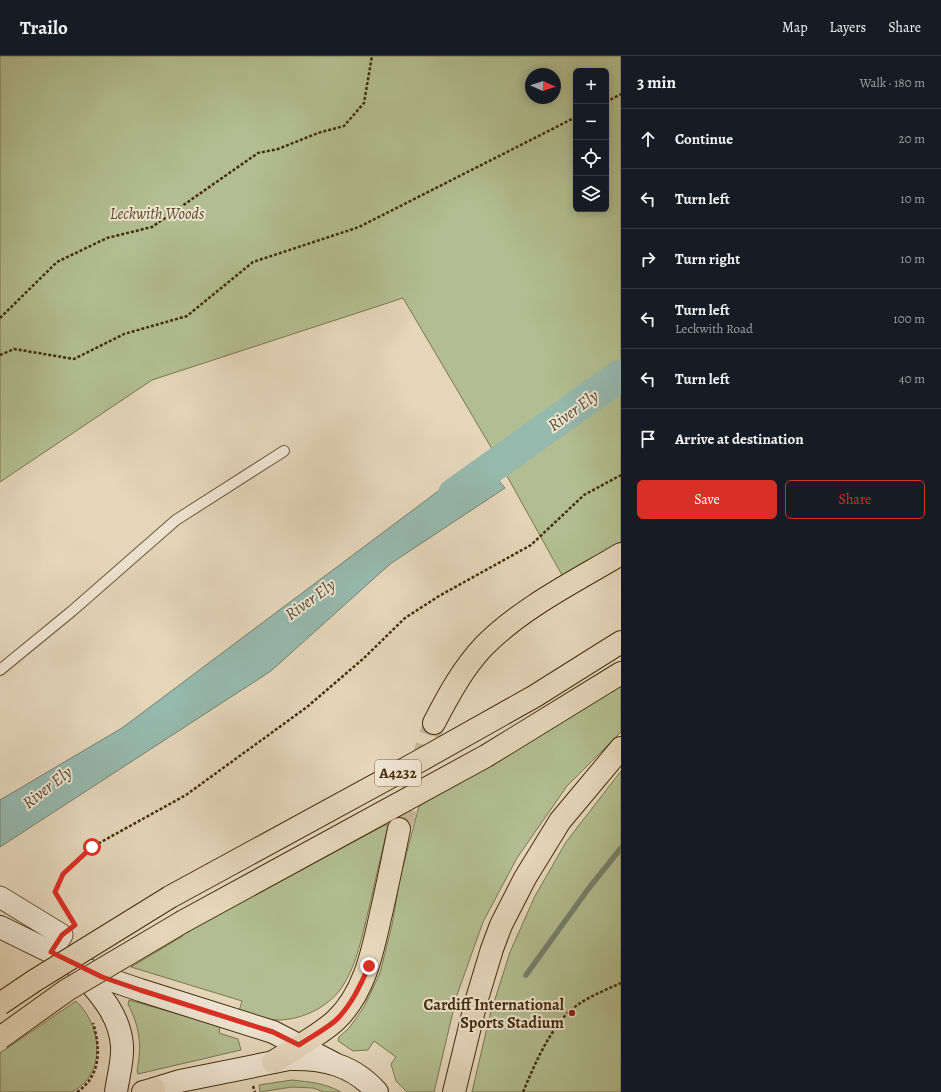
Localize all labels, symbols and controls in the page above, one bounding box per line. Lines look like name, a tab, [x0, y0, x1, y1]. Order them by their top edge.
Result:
text: Trailo	[20, 15, 68, 41]
text: Map	[782, 18, 808, 37]
text: Layers	[830, 18, 866, 37]
text: Share	[888, 18, 921, 37]
north arrow	[525, 68, 561, 104]
map controls	[573, 68, 609, 212]
button: +	[573, 68, 609, 104]
text: 3 min	[637, 71, 676, 94]
text: Walk · 180 m	[859, 74, 925, 91]
button: −	[573, 104, 609, 140]
icon: ahead	[637, 128, 659, 150]
text: Continue	[675, 129, 733, 149]
text: 20 m	[899, 130, 925, 147]
button: locate	[573, 140, 609, 176]
button: layers	[573, 176, 609, 212]
icon: left	[637, 188, 659, 210]
text: Turn left	[675, 189, 730, 209]
text: 10 m	[900, 190, 925, 207]
park label: Leckwith Woods	[110, 203, 205, 225]
icon: right	[637, 248, 659, 270]
text: Turn right	[675, 249, 740, 269]
text: 10 m	[900, 250, 925, 267]
text: Turn left	[675, 300, 730, 320]
icon: left	[637, 308, 659, 330]
text: 100 m	[893, 310, 925, 327]
text: Leckwith Road	[675, 320, 753, 337]
icon: left	[637, 368, 659, 390]
text: Turn left	[675, 369, 730, 389]
text: 40 m	[899, 370, 925, 387]
water label: River Ely	[543, 384, 604, 437]
icon: arrive	[637, 428, 659, 450]
text: Arrive at destination	[675, 429, 804, 449]
button: Save	[637, 480, 777, 519]
button: Share	[785, 480, 925, 519]
water label: River Ely	[280, 573, 341, 626]
water label: River Ely	[18, 760, 77, 814]
road number: A4232	[375, 760, 421, 786]
route start	[83, 838, 101, 856]
route end	[360, 957, 378, 975]
place label: Cardiff International Sports Stadium	[423, 994, 565, 1034]
marker: Cardiff International Sports Stadium	[567, 1008, 577, 1018]

